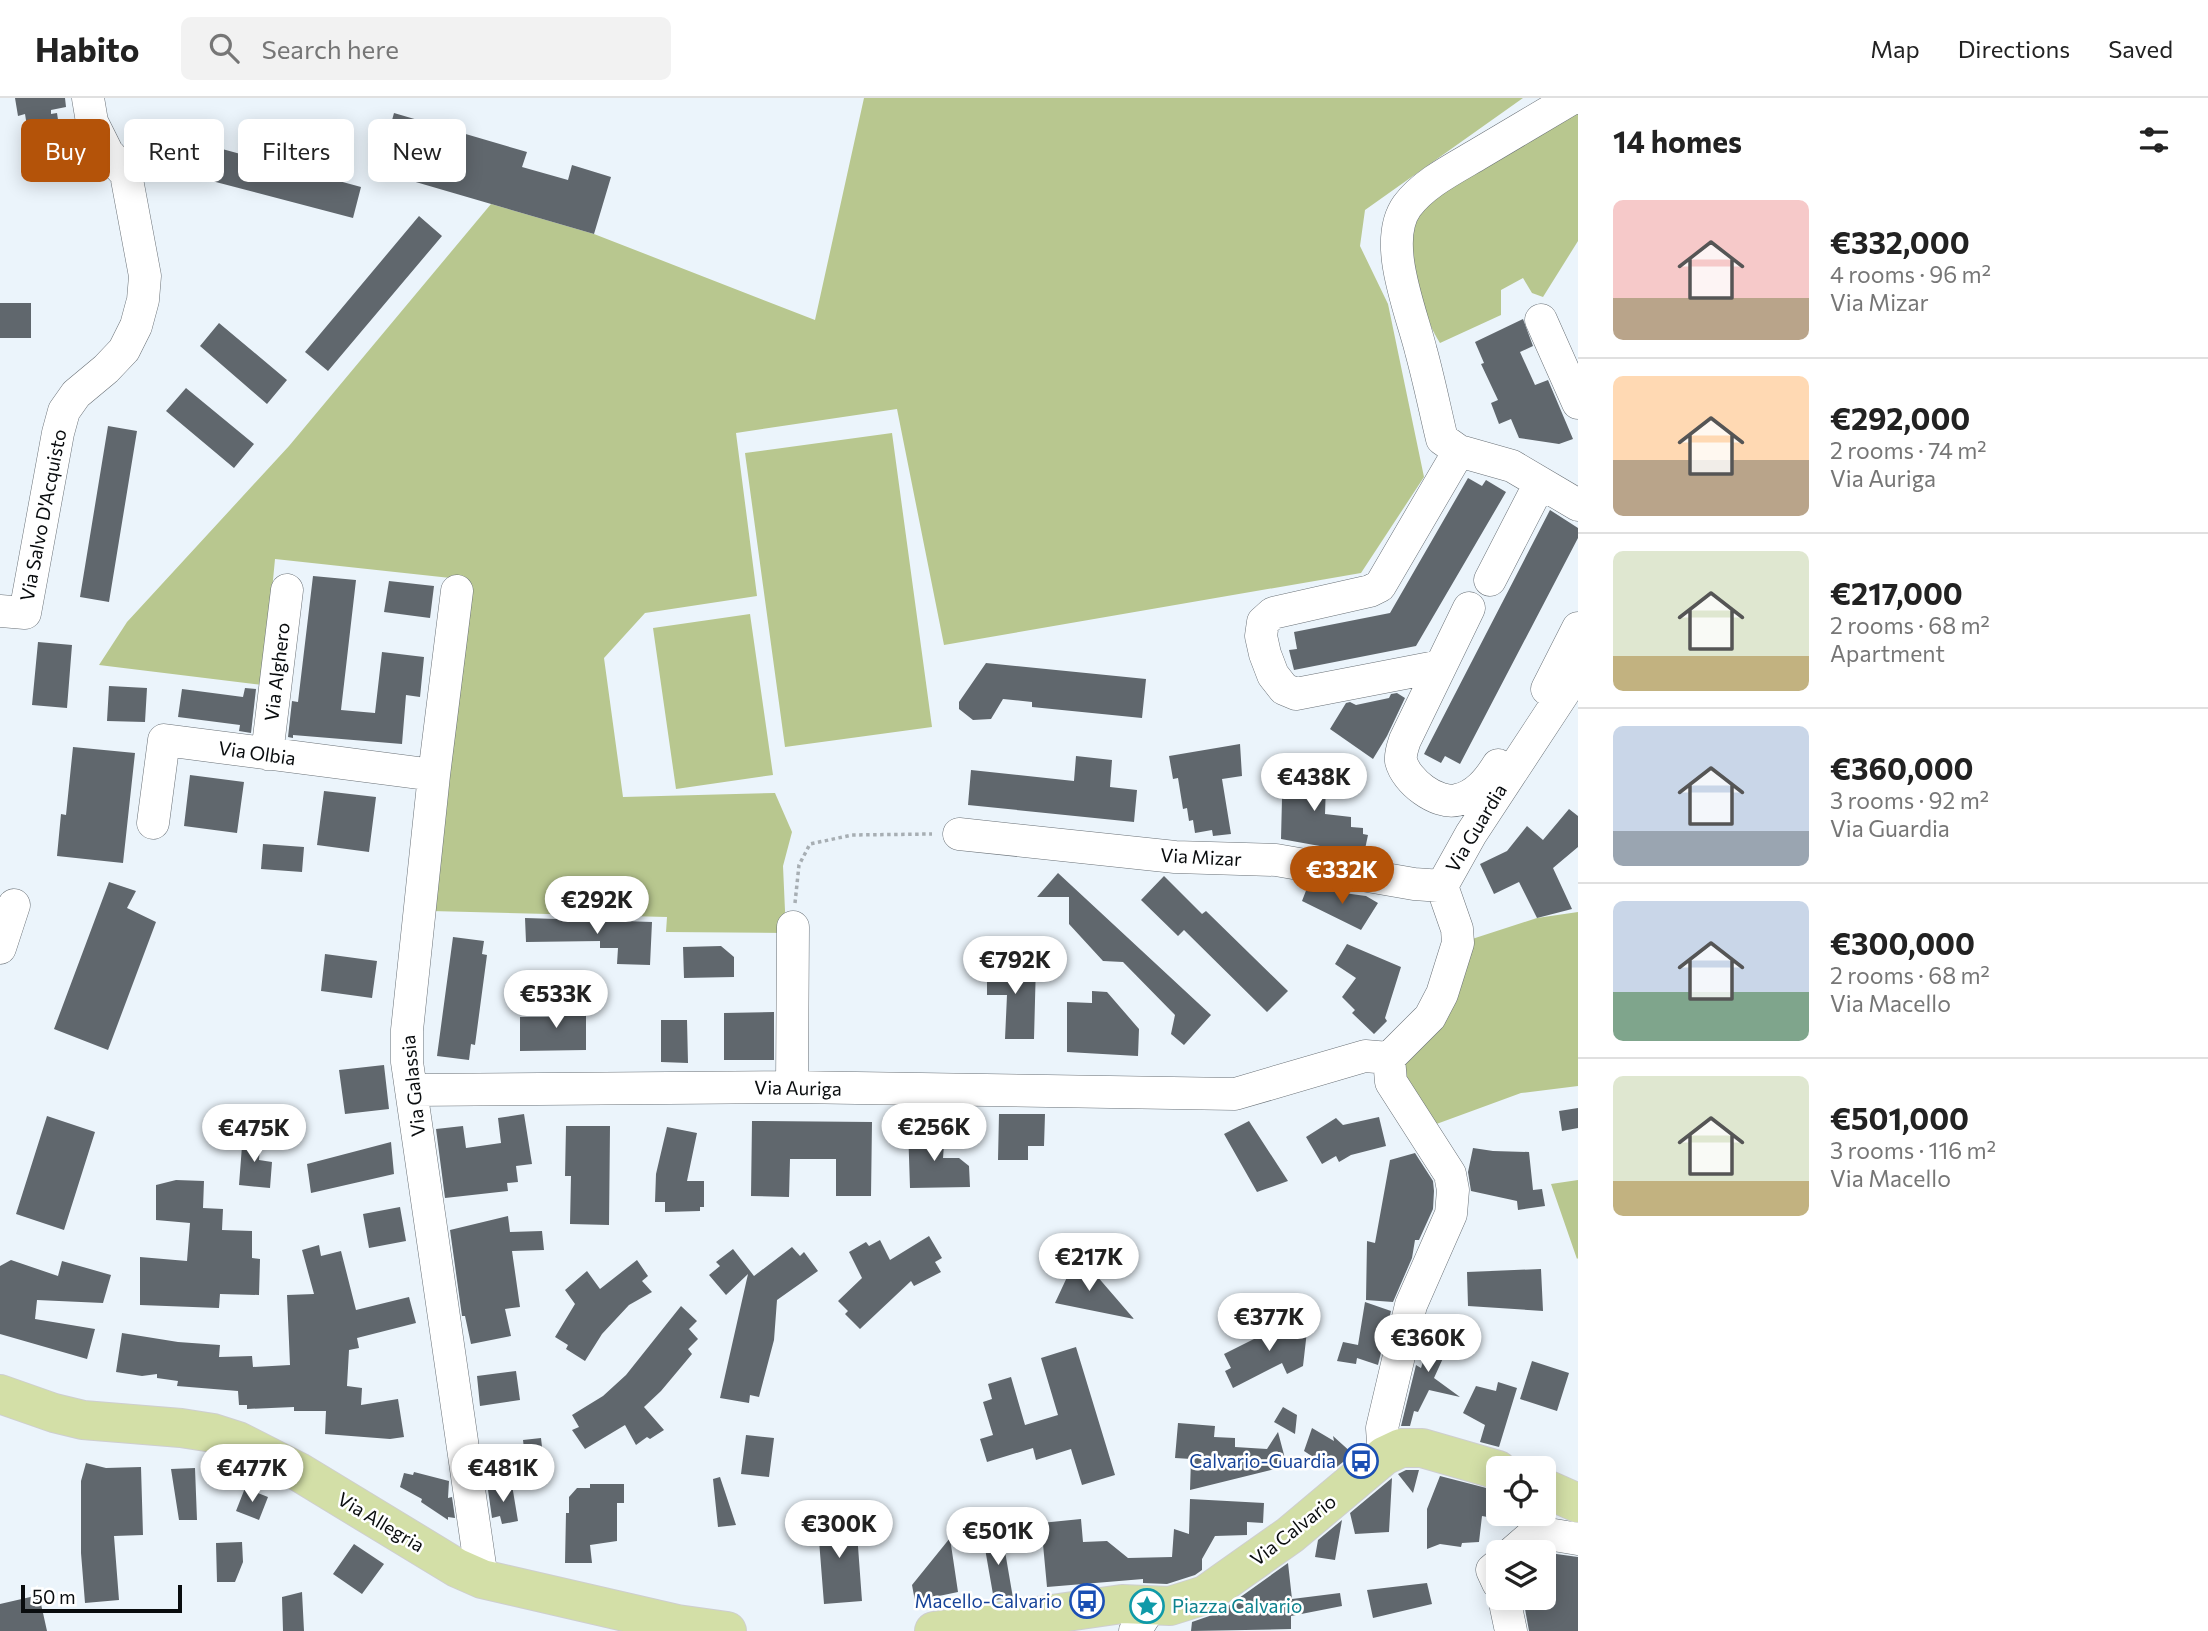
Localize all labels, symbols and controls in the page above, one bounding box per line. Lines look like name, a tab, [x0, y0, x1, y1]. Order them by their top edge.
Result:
search box	[181, 17, 671, 80]
text: Habito	[35, 28, 139, 69]
icon: search	[205, 29, 243, 67]
text: Search here	[261, 33, 399, 64]
text: Map	[1870, 34, 1920, 63]
text: Directions	[1958, 34, 2070, 63]
text: Saved	[2108, 34, 2173, 63]
chip: Buy	[21, 119, 110, 182]
chip: Rent	[124, 119, 224, 182]
chip: Filters	[238, 119, 354, 182]
chip: New	[368, 119, 466, 182]
icon: filters	[2135, 121, 2173, 159]
text: 14 homes	[1613, 122, 1742, 159]
text: €332,000	[1830, 223, 1970, 260]
icon: home	[1669, 228, 1753, 312]
text: 4 rooms · 96 m²	[1830, 260, 1991, 288]
text: Via Mizar	[1830, 288, 1929, 316]
text: €292,000	[1830, 399, 1970, 436]
icon: home	[1669, 404, 1753, 488]
street label: Via Salvo D'Acquisto	[15, 427, 70, 603]
text: 2 rooms · 74 m²	[1830, 436, 1986, 464]
text: Via Auriga	[1830, 464, 1936, 492]
text: €217,000	[1830, 574, 1963, 611]
icon: home	[1669, 579, 1753, 663]
text: 2 rooms · 68 m²	[1830, 611, 1990, 639]
street label: Via Alghero	[259, 621, 294, 723]
text: Apartment	[1830, 639, 1945, 667]
street label: Via Olbia	[217, 736, 297, 769]
text: €360,000	[1830, 749, 1974, 786]
pin: €438K	[1265, 754, 1363, 813]
icon: home	[1669, 754, 1753, 838]
text: €438K	[1277, 762, 1351, 790]
street label: Via Guardia	[1440, 779, 1511, 876]
text: 3 rooms · 92 m²	[1830, 786, 1989, 814]
text: Via Guardia	[1830, 814, 1950, 842]
street label: Via Mizar	[1160, 843, 1243, 870]
pin: €332K	[1293, 846, 1391, 906]
text: €332K	[1306, 855, 1378, 883]
pin: €292K	[548, 876, 646, 936]
text: €292K	[561, 885, 633, 913]
text: €300,000	[1830, 924, 1975, 961]
icon: home	[1669, 929, 1753, 1013]
pin: €792K	[966, 936, 1064, 996]
text: €792K	[979, 945, 1051, 973]
text: 2 rooms · 68 m²	[1830, 961, 1990, 989]
pin: €533K	[507, 970, 605, 1030]
text: €533K	[520, 979, 592, 1007]
text: Via Macello	[1830, 989, 1951, 1017]
street label: Via Galassia	[396, 1034, 429, 1138]
street label: Via Auriga	[754, 1075, 842, 1100]
text: €501,000	[1830, 1099, 1969, 1136]
pin: €475K	[205, 1104, 303, 1164]
pin: €256K	[885, 1104, 983, 1163]
icon: home	[1669, 1104, 1753, 1188]
text: €256K	[898, 1112, 970, 1140]
text: €475K	[218, 1113, 290, 1141]
text: 3 rooms · 116 m²	[1830, 1136, 1996, 1164]
text: Via Macello	[1830, 1164, 1951, 1192]
pin: €217K	[1040, 1234, 1138, 1293]
text: €217K	[1055, 1242, 1123, 1270]
pin: €377K	[1220, 1294, 1318, 1353]
text: €377K	[1234, 1302, 1304, 1330]
pin: €360K	[1379, 1314, 1477, 1374]
text: €360K	[1390, 1323, 1466, 1351]
bus stop icon: Calvario-Guardia	[1342, 1442, 1380, 1480]
pin: €477K	[203, 1444, 301, 1504]
pin: €481K	[454, 1444, 552, 1504]
place label: Calvario-Guardia	[1189, 1449, 1336, 1472]
text: €477K	[216, 1453, 288, 1481]
text: €481K	[467, 1453, 539, 1481]
map controls	[1486, 1456, 1556, 1610]
button: locate	[1486, 1456, 1556, 1526]
street label: Via Allegria	[334, 1487, 429, 1556]
street label: Via Calvario	[1245, 1489, 1340, 1570]
pin: €300K	[790, 1500, 888, 1560]
pin: €501K	[949, 1508, 1047, 1567]
text: €300K	[801, 1509, 877, 1537]
text: €501K	[962, 1516, 1034, 1544]
button: layers	[1486, 1540, 1556, 1610]
scale bar	[21, 1582, 182, 1614]
bus stop icon: Macello-Calvario	[1068, 1582, 1106, 1620]
text: 50 m	[32, 1585, 76, 1608]
place icon: Piazza Calvario	[1128, 1587, 1166, 1625]
place label: Macello-Calvario	[915, 1589, 1062, 1612]
place label: Piazza Calvario	[1172, 1594, 1302, 1617]

